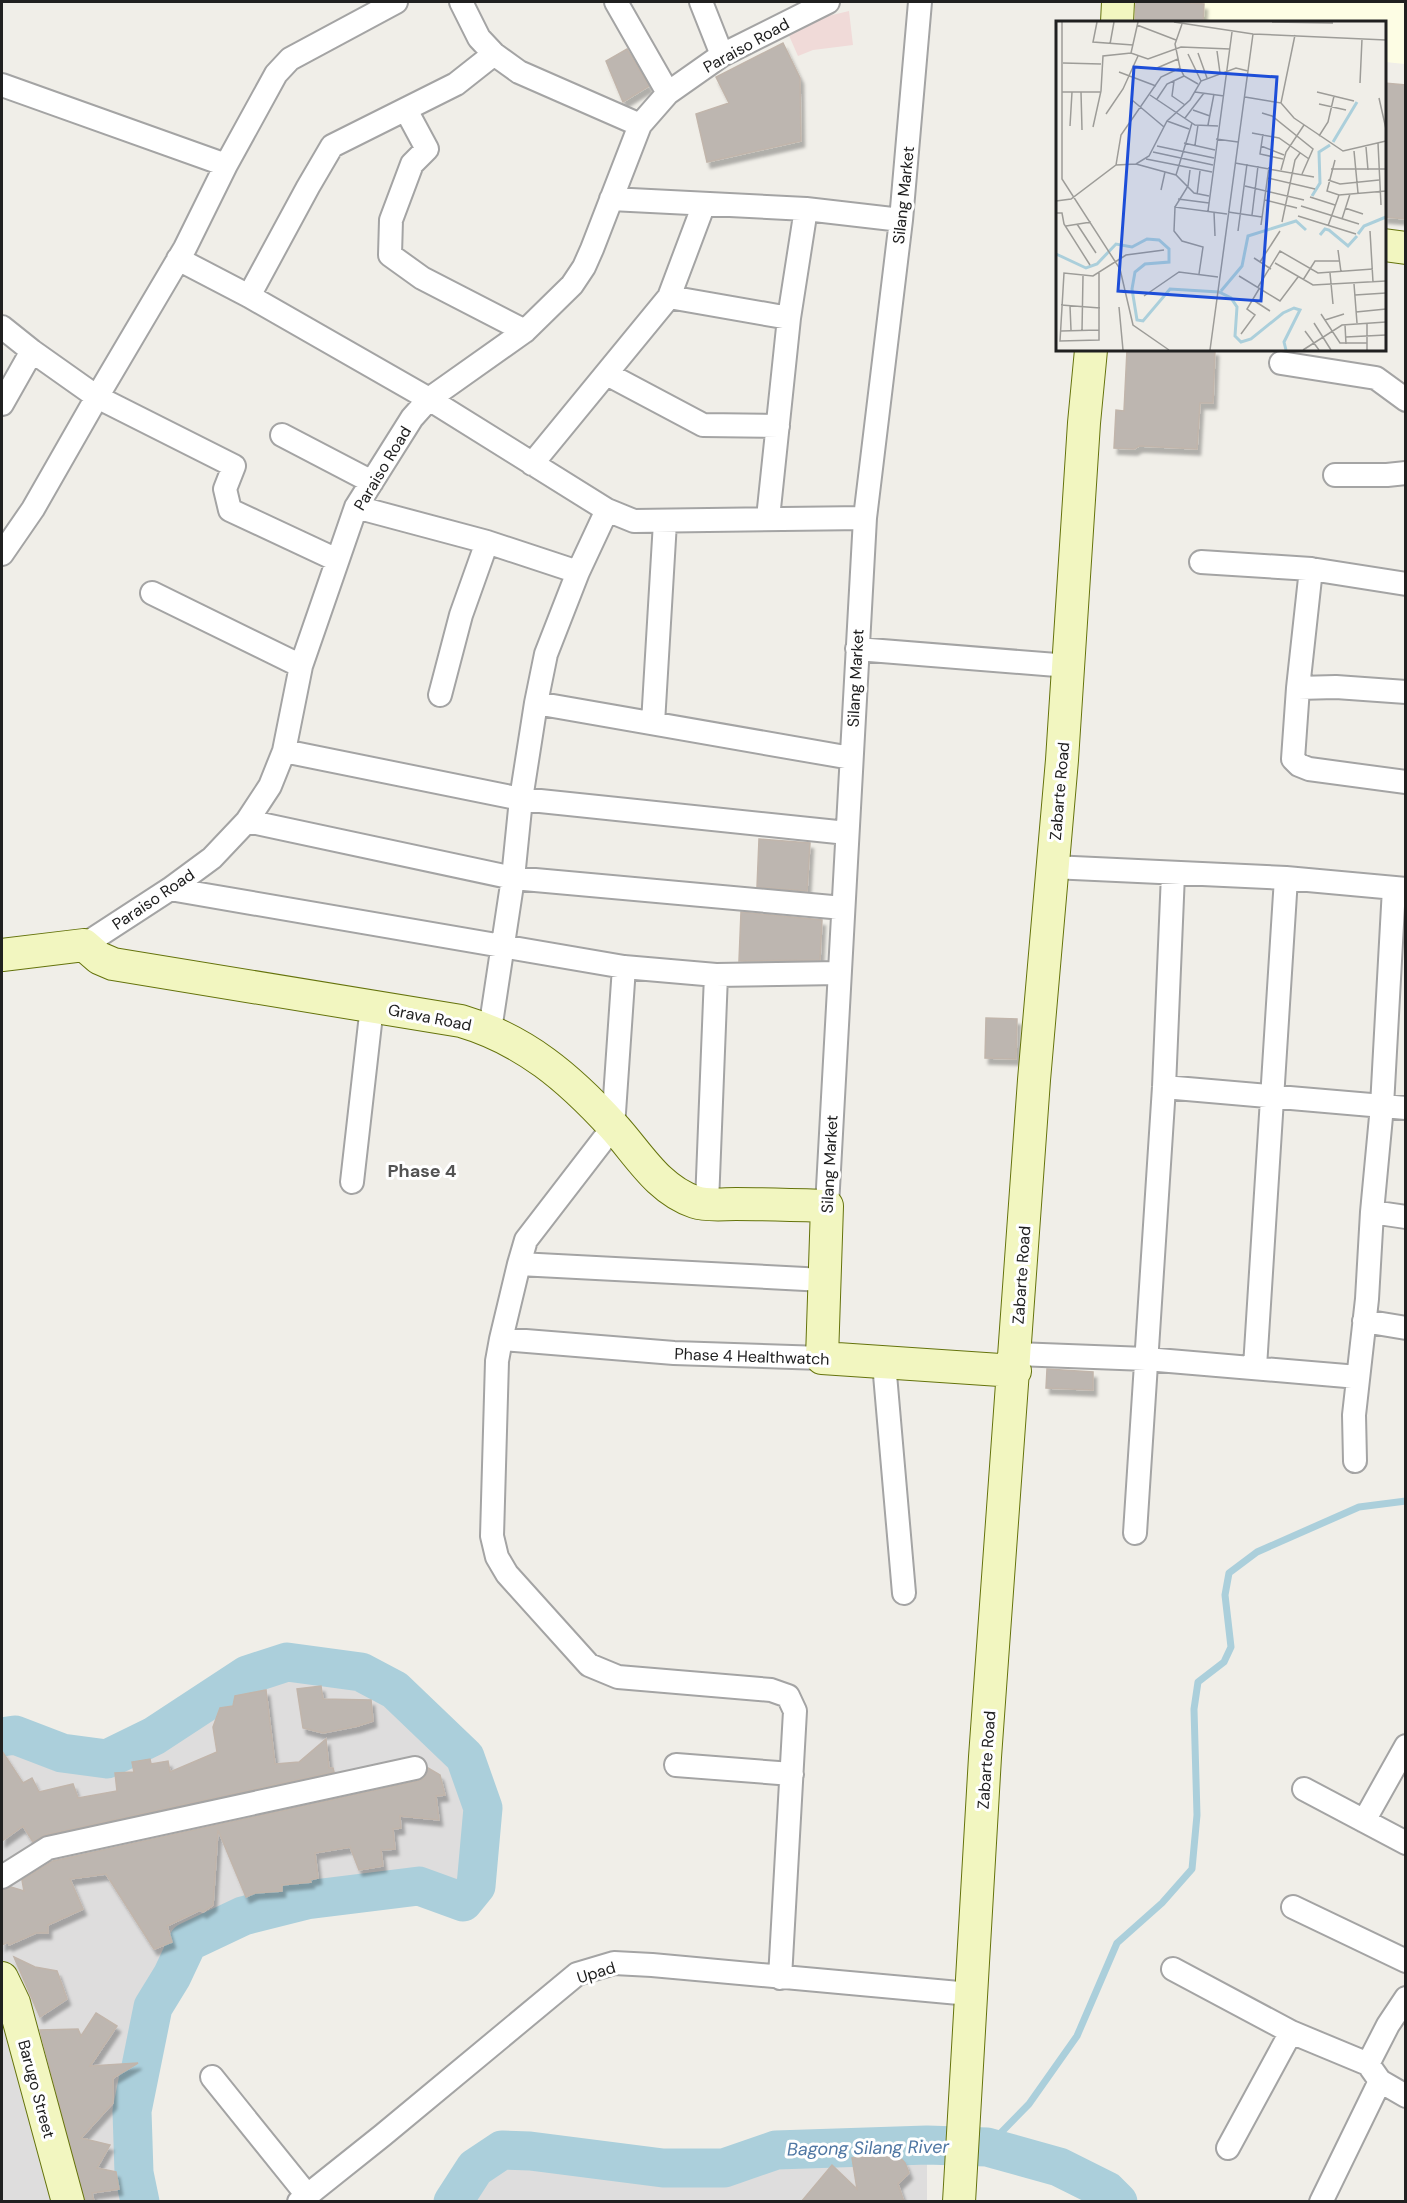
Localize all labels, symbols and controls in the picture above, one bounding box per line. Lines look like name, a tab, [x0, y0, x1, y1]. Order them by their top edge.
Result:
street label: Paraiso Road	[700, 13, 793, 78]
inset map	[1056, 21, 1386, 351]
street label: Silang Market	[888, 145, 919, 245]
street label: Paraiso Road	[349, 422, 416, 514]
street label: Silang Market	[842, 628, 869, 728]
street label: Zabarte Road	[1045, 741, 1074, 841]
street label: Paraiso Road	[108, 864, 199, 935]
street label: Grava Road	[386, 999, 473, 1036]
street label: Silang Market	[816, 1114, 843, 1214]
district label: Phase 4	[387, 1159, 457, 1183]
street label: Zabarte Road	[1008, 1225, 1035, 1325]
street label: Phase 4 Healthwatch	[674, 1343, 830, 1370]
street label: Zabarte Road	[973, 1710, 1000, 1810]
street label: Upad	[574, 1957, 618, 1988]
street label: Barugo Street	[13, 2038, 60, 2141]
water label: Bagong Silang River	[787, 2135, 951, 2161]

